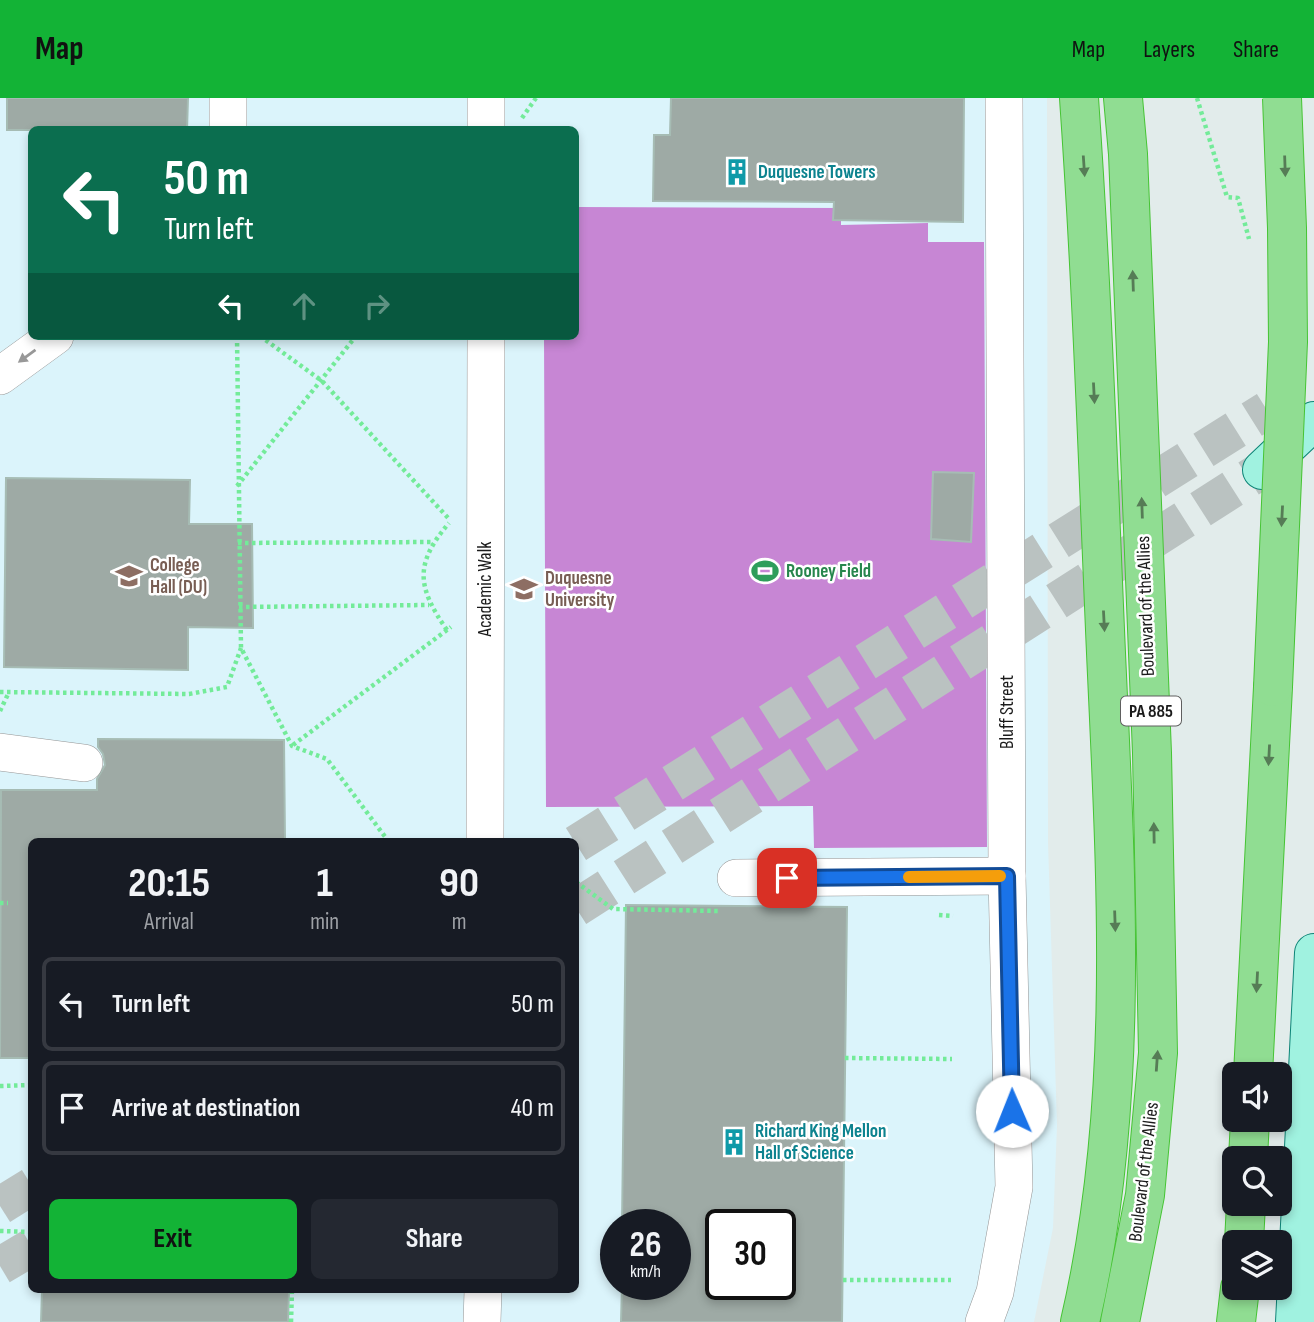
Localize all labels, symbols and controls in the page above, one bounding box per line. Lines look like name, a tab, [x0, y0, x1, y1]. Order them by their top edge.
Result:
text: Map	[35, 29, 84, 69]
text: Map	[1072, 35, 1105, 64]
text: Layers	[1143, 35, 1195, 64]
text: Share	[1233, 35, 1279, 64]
text: 50 m	[164, 150, 249, 209]
icon: left	[49, 154, 140, 245]
one-way arrow	[1079, 155, 1090, 177]
one-way arrow	[1279, 155, 1290, 177]
building icon: Duquesne Towers	[722, 157, 752, 187]
place label: Duquesne Towers	[758, 161, 875, 184]
text: Turn left	[164, 210, 254, 249]
one-way arrow	[1127, 269, 1138, 291]
icon: left	[212, 287, 250, 325]
icon: ahead	[285, 287, 323, 325]
icon: right	[358, 287, 396, 325]
one-way arrow	[18, 349, 36, 363]
one-way arrow	[1089, 383, 1100, 405]
one-way arrow	[1137, 497, 1148, 519]
one-way arrow	[1276, 505, 1287, 527]
street label: Boulevard of the Allies	[1132, 535, 1160, 677]
street label: Academic Walk	[474, 541, 497, 637]
place label: College Hall (DU)	[150, 554, 207, 599]
sports icon: Rooney Field	[750, 556, 780, 586]
place label: Rooney Field	[786, 560, 871, 583]
school or university icon: College Hall (DU)	[114, 561, 144, 591]
place label: Duquesne University	[545, 567, 614, 612]
school or university icon: Duquesne University	[509, 574, 539, 604]
one-way arrow	[1099, 610, 1110, 632]
street label: Bluff Street	[996, 675, 1019, 749]
road number: PA 885	[1121, 696, 1181, 726]
one-way arrow	[1264, 744, 1275, 766]
one-way arrow	[1148, 822, 1159, 844]
pin	[757, 848, 817, 908]
text: 20:15	[128, 858, 210, 909]
text: 1	[316, 858, 333, 909]
text: 90	[439, 858, 479, 909]
icon: arrive	[768, 859, 806, 897]
text: Arrival	[144, 908, 194, 936]
text: min	[310, 908, 339, 936]
text: m	[452, 908, 466, 936]
one-way arrow	[1109, 911, 1120, 933]
one-way arrow	[1252, 972, 1263, 994]
icon: left	[53, 985, 91, 1023]
text: Turn left	[112, 989, 190, 1020]
text: 50 m	[511, 989, 554, 1020]
one-way arrow	[1152, 1050, 1163, 1072]
map controls	[1222, 1062, 1292, 1300]
button: sound	[1222, 1062, 1292, 1132]
position arrow	[975, 1074, 1049, 1148]
icon: arrive	[53, 1089, 91, 1127]
text: Arrive at destination	[112, 1093, 300, 1124]
text: 40 m	[511, 1093, 554, 1124]
street label: Boulevard of the Allies	[1124, 1101, 1164, 1243]
place label: Richard King Mellon Hall of Science	[755, 1120, 887, 1165]
building icon: Richard King Mellon Hall of Science	[719, 1127, 749, 1157]
button: search	[1222, 1146, 1292, 1216]
button: Exit	[49, 1199, 297, 1279]
button: Share	[311, 1199, 558, 1279]
speed limit sign: 30	[705, 1209, 796, 1300]
text: 26	[630, 1224, 661, 1267]
button: layers	[1222, 1230, 1292, 1300]
text: km/h	[630, 1261, 661, 1282]

